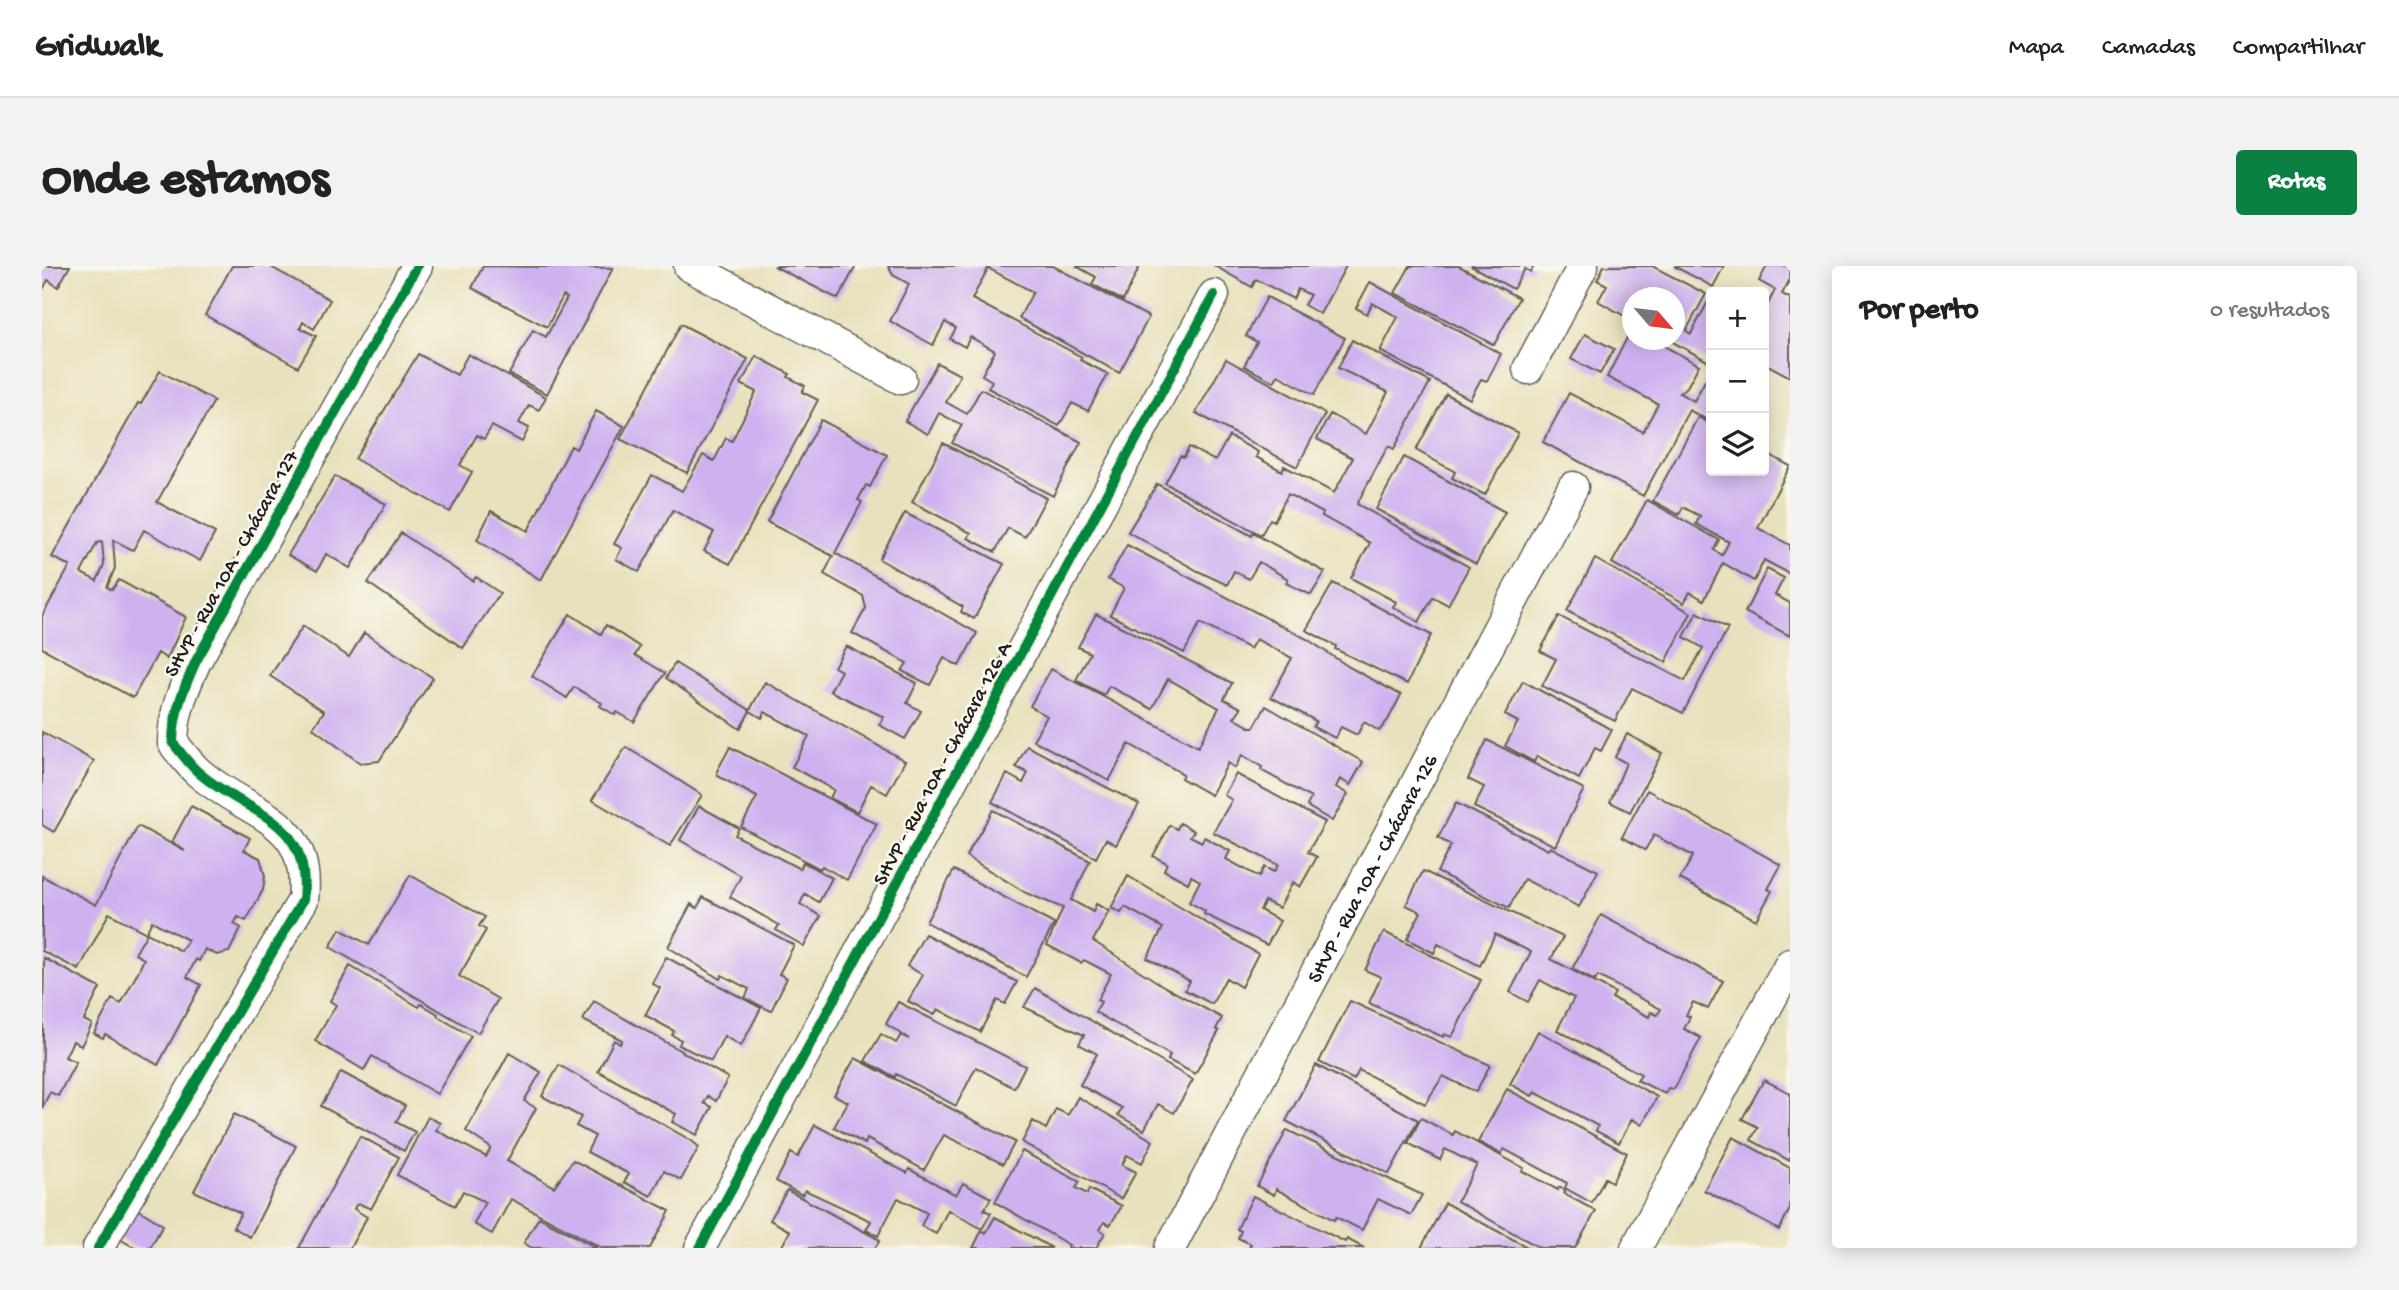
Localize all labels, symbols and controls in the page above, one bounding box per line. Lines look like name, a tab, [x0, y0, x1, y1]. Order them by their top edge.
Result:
text: Gridwalk	[35, 29, 160, 67]
text: Mapa	[2009, 34, 2064, 63]
text: Camadas	[2102, 34, 2195, 63]
text: Compartilhar	[2233, 34, 2364, 63]
button: Rotas	[2236, 150, 2357, 215]
text: Onde estamos	[42, 153, 329, 211]
north arrow	[1622, 287, 1685, 350]
map controls	[1706, 287, 1769, 476]
button: +	[1706, 287, 1769, 350]
text: Por perto	[1860, 294, 1979, 329]
text: 0 resultados	[2210, 298, 2329, 325]
button: −	[1706, 350, 1769, 413]
button: layers	[1706, 413, 1769, 476]
street label: SHVP - Rua 10A - Chácara 127	[160, 446, 306, 682]
street label: SHVP - Rua 10A - Chácara 126 A	[869, 637, 1020, 891]
street label: SHVP - Rua 10A - Chácara 126	[1304, 751, 1445, 988]

